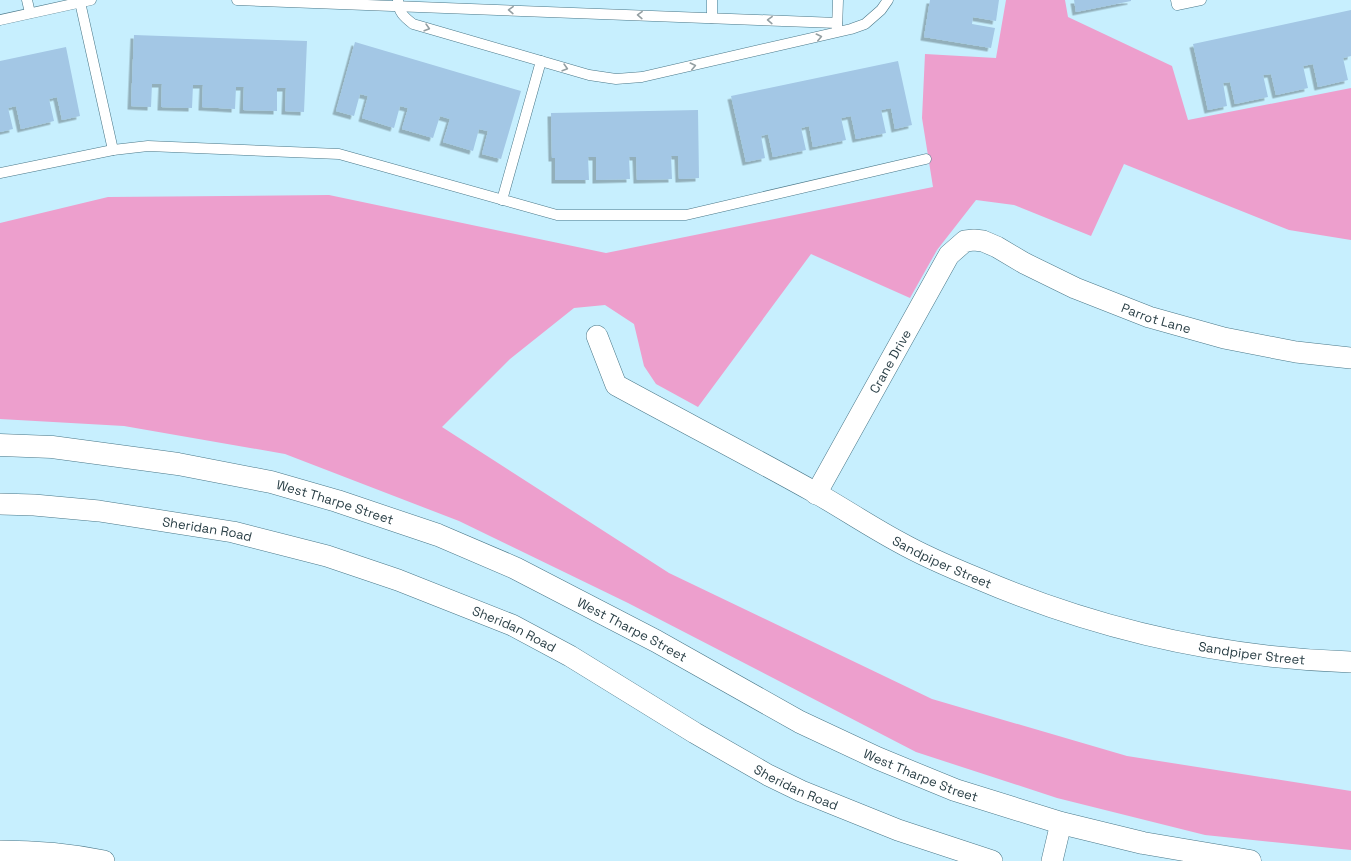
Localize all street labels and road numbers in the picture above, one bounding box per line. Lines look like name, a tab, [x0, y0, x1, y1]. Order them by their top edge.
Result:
street label: Parrot Lane	[1119, 299, 1193, 337]
street label: Crane Drive	[865, 326, 915, 396]
street label: West Tharpe Street	[275, 476, 396, 528]
street label: Sheridan Road	[161, 513, 254, 545]
street label: Sandpiper Street	[890, 532, 995, 592]
street label: West Tharpe Street	[574, 593, 690, 665]
street label: Sheridan Road	[470, 602, 559, 656]
street label: Sandpiper Street	[1197, 637, 1306, 668]
street label: West Tharpe Street	[861, 744, 980, 805]
street label: Sheridan Road	[751, 760, 841, 814]

